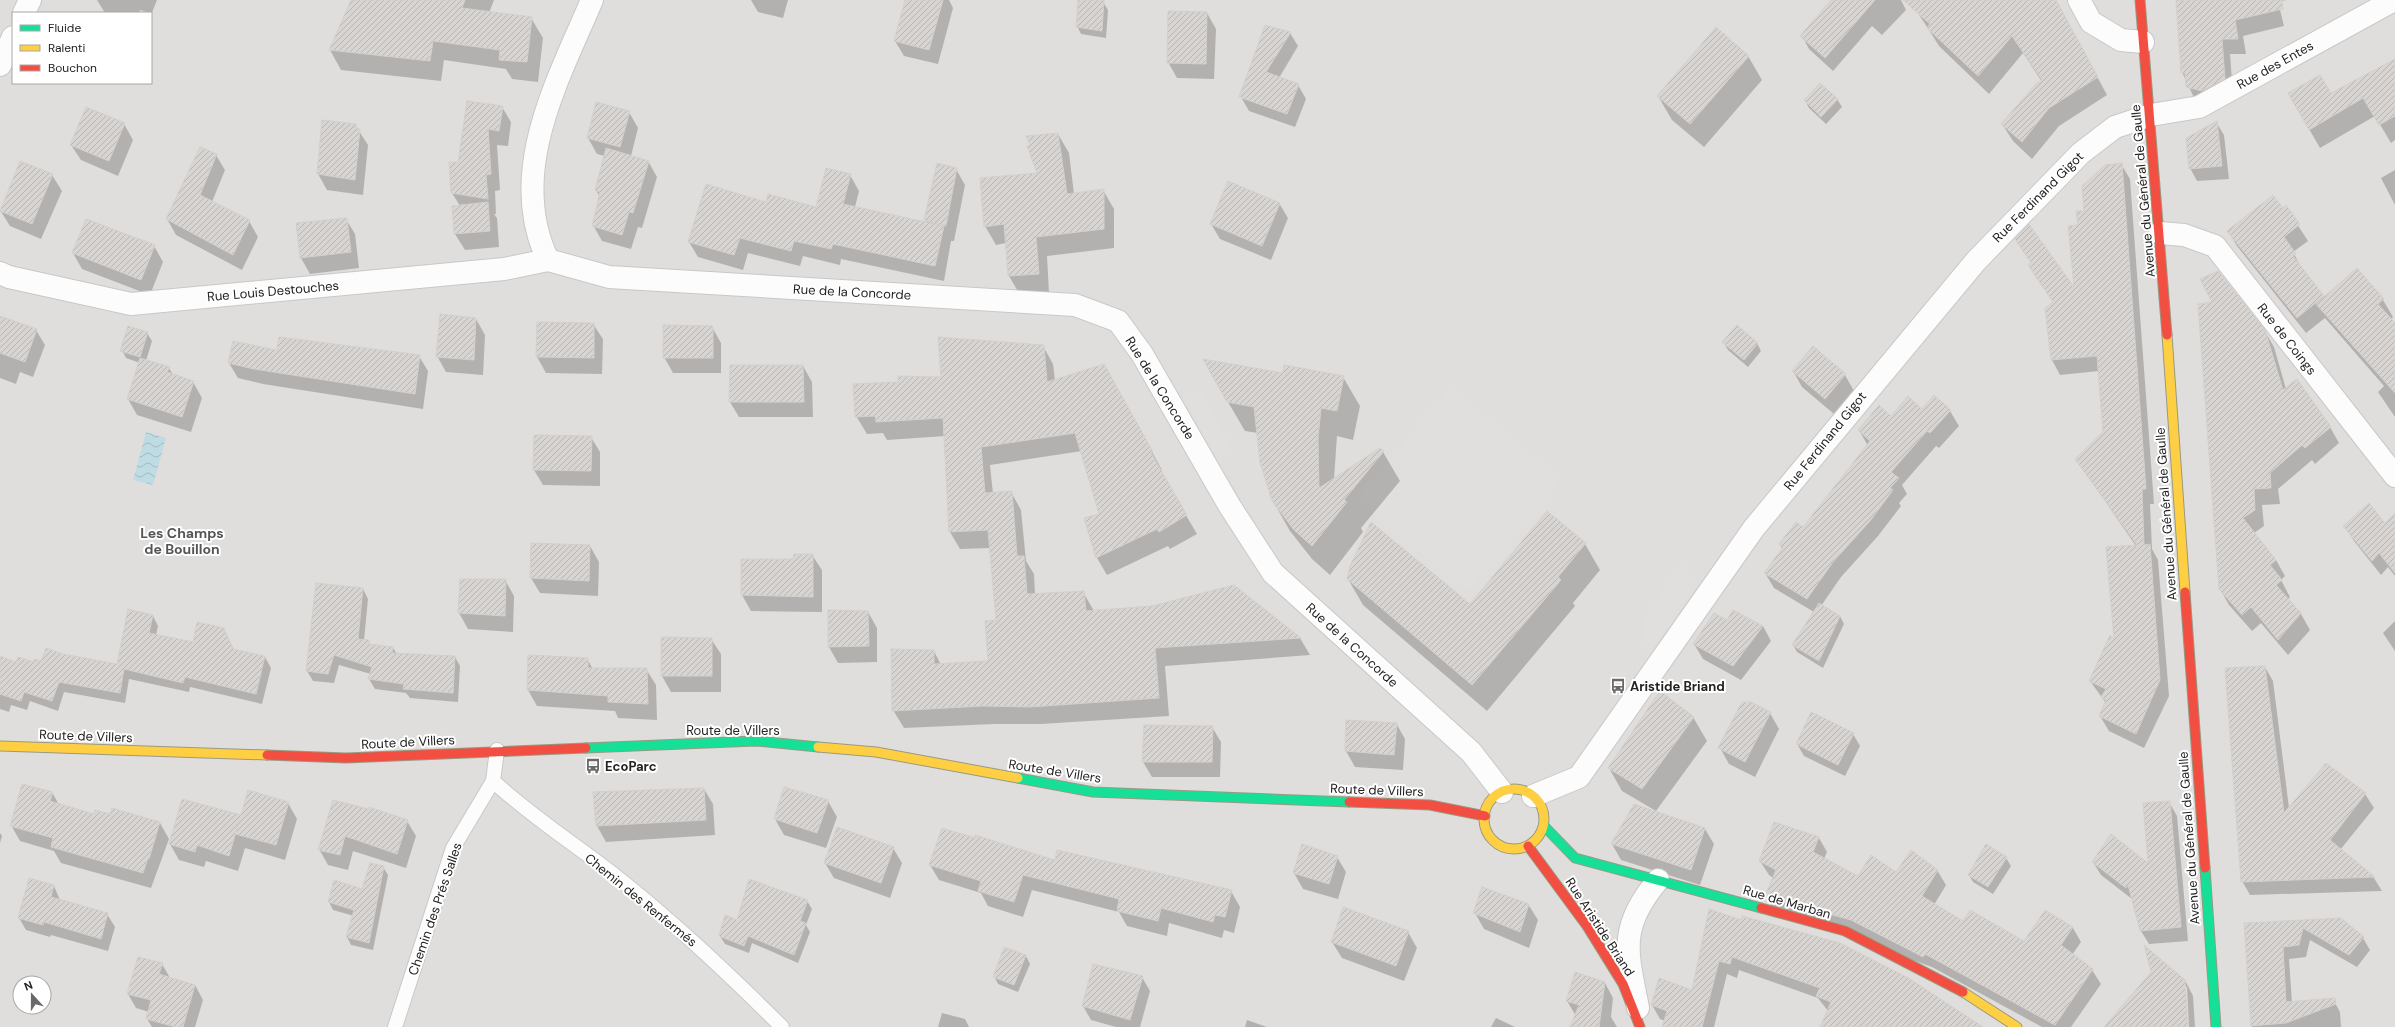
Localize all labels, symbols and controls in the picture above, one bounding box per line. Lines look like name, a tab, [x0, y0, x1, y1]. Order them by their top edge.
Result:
legend	[12, 12, 152, 84]
text: Fluide	[48, 20, 81, 36]
street label: Rue des Entes	[2234, 37, 2316, 93]
text: Ralenti	[48, 40, 86, 56]
text: Bouchon	[48, 60, 97, 76]
street label: Avenue du Général de Gaulle	[2127, 104, 2159, 278]
street label: Rue Ferdinand Gigot	[1989, 148, 2087, 246]
street label: Rue Louis Destouches	[206, 277, 340, 305]
street label: Rue de la Concorde	[793, 280, 911, 304]
street label: Rue de Coings	[2254, 300, 2320, 378]
street label: Rue de la Concorde	[1121, 333, 1199, 443]
street label: Rue Ferdinand Gigot	[1780, 388, 1870, 494]
street label: Avenue du Général de Gaulle	[2151, 427, 2181, 601]
district label: Les Champs de Bouillon	[140, 524, 224, 558]
street label: Rue de la Concorde	[1302, 599, 1402, 691]
bus stop icon: Aristide Briand	[1609, 677, 1627, 695]
place label: Aristide Briand	[1630, 678, 1725, 695]
street label: Route de Villers	[686, 722, 780, 739]
street label: Route de Villers	[39, 726, 133, 746]
street label: Route de Villers	[361, 731, 455, 753]
street label: Avenue du Général de Gaulle	[2174, 751, 2204, 925]
street label: Route de Villers	[1007, 755, 1103, 787]
bus stop icon: EcoParc	[584, 757, 602, 775]
place label: EcoParc	[605, 758, 657, 775]
street label: Route de Villers	[1330, 780, 1424, 800]
street label: Chemin des Prés Salles	[404, 840, 466, 978]
street label: Chemin des Renfermés	[581, 850, 701, 950]
street label: Rue Aristide Briand	[1562, 874, 1638, 980]
street label: Rue de Marban	[1741, 881, 1833, 923]
north arrow	[12, 975, 52, 1015]
text: N	[22, 978, 35, 994]

